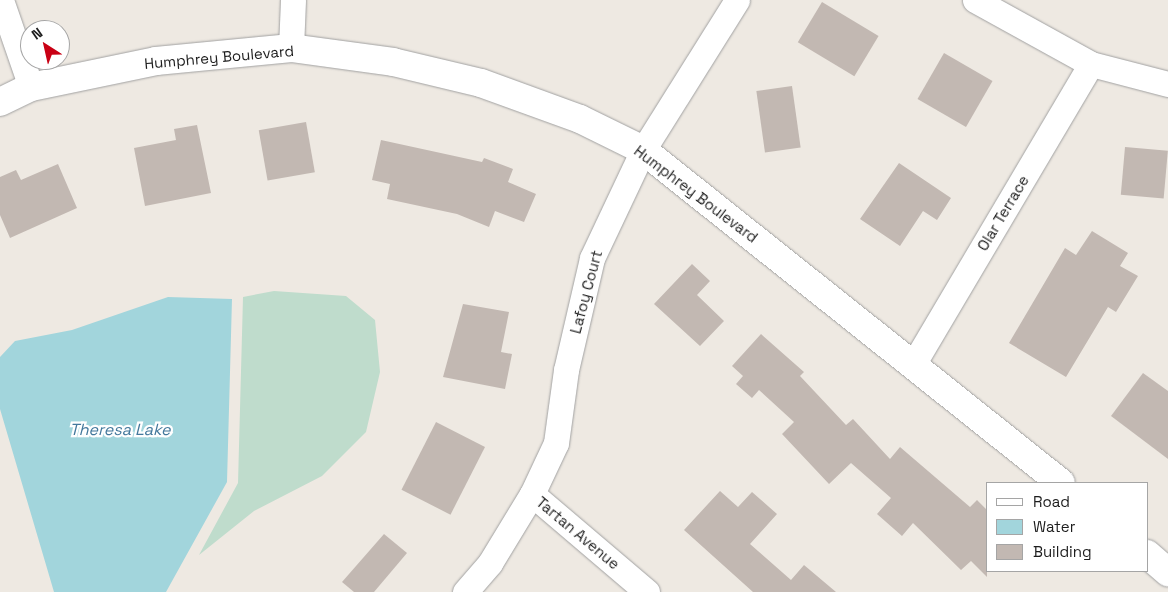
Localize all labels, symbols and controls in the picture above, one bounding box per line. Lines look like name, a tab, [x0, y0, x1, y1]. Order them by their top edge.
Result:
north arrow	[20, 20, 70, 70]
text: N	[28, 23, 46, 44]
street label: Humphrey Boulevard	[143, 41, 295, 73]
street label: Humphrey Boulevard	[631, 142, 761, 246]
street label: Olar Terrace	[973, 172, 1033, 254]
street label: Lafoy Court	[566, 248, 606, 336]
water label: Theresa Lake	[69, 420, 171, 440]
legend	[986, 482, 1148, 572]
text: Road	[1033, 492, 1070, 511]
street label: Tartan Avenue	[533, 493, 623, 573]
text: Water	[1033, 517, 1075, 536]
text: Building	[1033, 542, 1092, 561]

